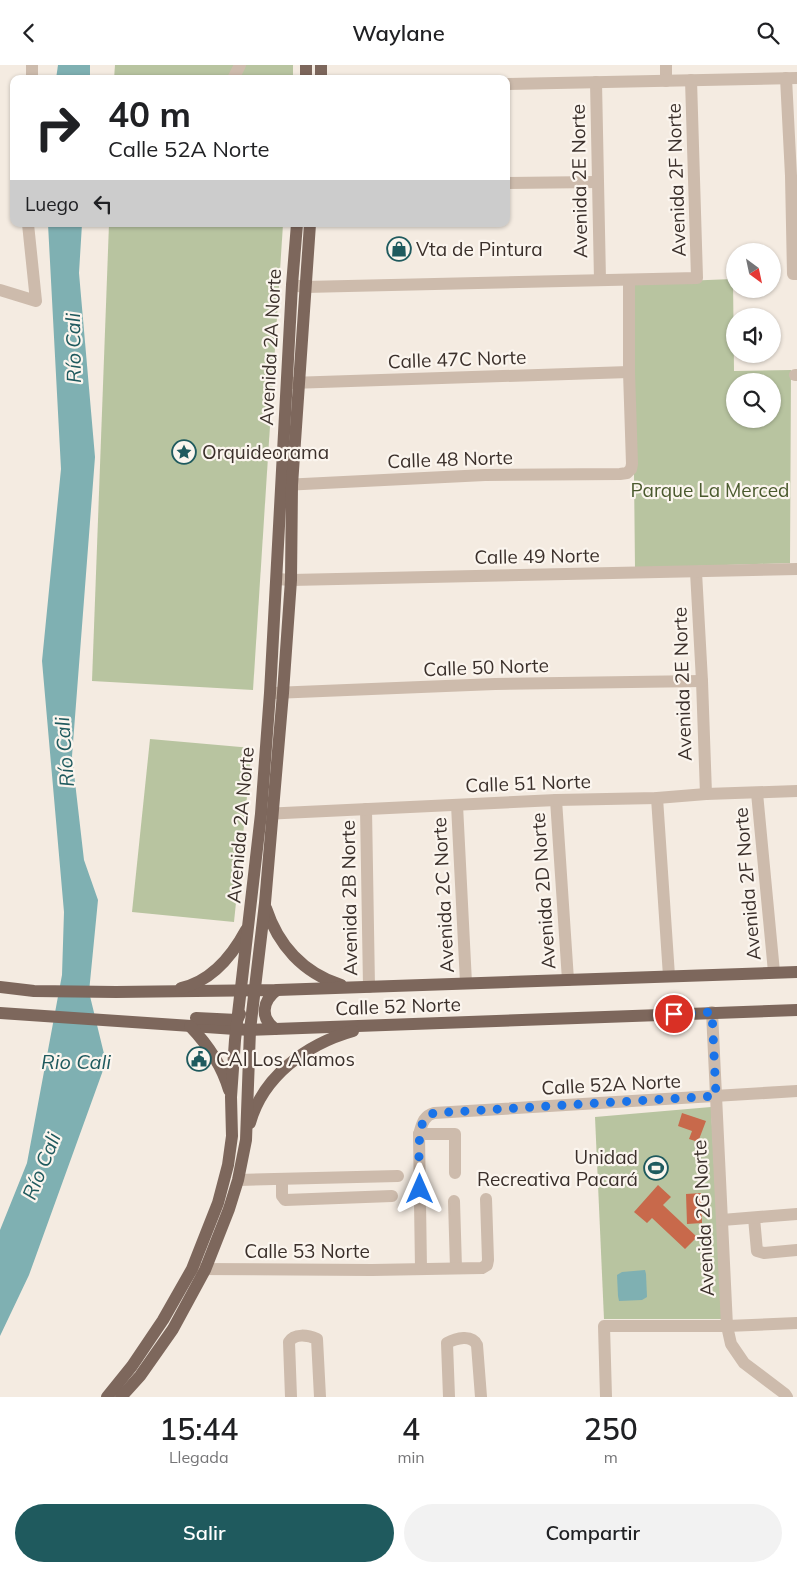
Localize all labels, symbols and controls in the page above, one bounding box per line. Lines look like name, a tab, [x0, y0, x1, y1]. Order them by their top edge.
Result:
icon: back	[15, 19, 43, 47]
text: Waylane	[352, 19, 445, 47]
icon: search	[754, 19, 782, 47]
text: 40 m	[108, 92, 191, 136]
icon: right	[25, 95, 90, 160]
street label: Avenida 2F Norte	[661, 103, 691, 257]
street label: Avenida 2E Norte	[566, 104, 592, 258]
text: Calle 52A Norte	[108, 135, 270, 163]
icon: left	[89, 190, 117, 218]
text: Luego	[25, 192, 79, 216]
shop icon: Vta de Pintura	[386, 236, 412, 262]
place label: Vta de Pintura	[416, 237, 543, 261]
north arrow	[726, 243, 781, 297]
map controls	[726, 243, 781, 428]
street label: Avenida 2A Norte	[254, 268, 286, 426]
button: sound	[726, 308, 781, 363]
water label: Río Cali	[60, 312, 86, 383]
street label: Calle 47C Norte	[387, 345, 527, 373]
button: search	[726, 373, 781, 428]
place icon: Orquideorama	[171, 439, 197, 465]
place label: Orquideorama	[202, 440, 329, 464]
street label: Calle 48 Norte	[387, 445, 513, 473]
park label: Parque La Merced	[631, 478, 789, 502]
street label: Calle 49 Norte	[474, 543, 600, 569]
street label: Avenida 2E Norte	[667, 607, 697, 761]
street label: Calle 50 Norte	[423, 653, 549, 681]
water label: Río Cali	[49, 716, 79, 788]
street label: Avenida 2A Norte	[221, 746, 259, 904]
street label: Calle 51 Norte	[465, 769, 591, 797]
street label: Avenida 2F Norte	[728, 806, 766, 962]
street label: Avenida 2D Norte	[526, 812, 560, 970]
street label: Avenida 2C Norte	[427, 817, 459, 973]
street label: Avenida 2B Norte	[336, 820, 362, 976]
street label: Calle 52 Norte	[335, 992, 461, 1020]
pin	[653, 993, 695, 1035]
icon: arrive	[660, 1000, 688, 1028]
public building icon: CAI Los Alamos	[186, 1046, 212, 1072]
place label: CAI Los Alamos	[216, 1047, 355, 1071]
water label: Rio Cali	[41, 1049, 111, 1074]
street label: Calle 52A Norte	[541, 1068, 681, 1100]
water label: Río Cali	[16, 1129, 66, 1203]
street label: Avenida 2G Norte	[687, 1139, 719, 1297]
place label: Unidad Recreativa Pacará	[477, 1145, 638, 1191]
sports icon: Unidad Recreativa Pacará	[643, 1155, 669, 1181]
position arrow	[393, 1162, 445, 1214]
street label: Calle 53 Norte	[244, 1239, 370, 1263]
text: 15:44	[159, 1410, 238, 1448]
text: 4	[402, 1410, 420, 1448]
text: 250	[584, 1410, 638, 1448]
text: Llegada	[169, 1447, 229, 1467]
text: min	[397, 1447, 425, 1467]
text: m	[604, 1447, 618, 1467]
button: Salir	[15, 1504, 394, 1562]
button: Compartir	[404, 1504, 782, 1562]

